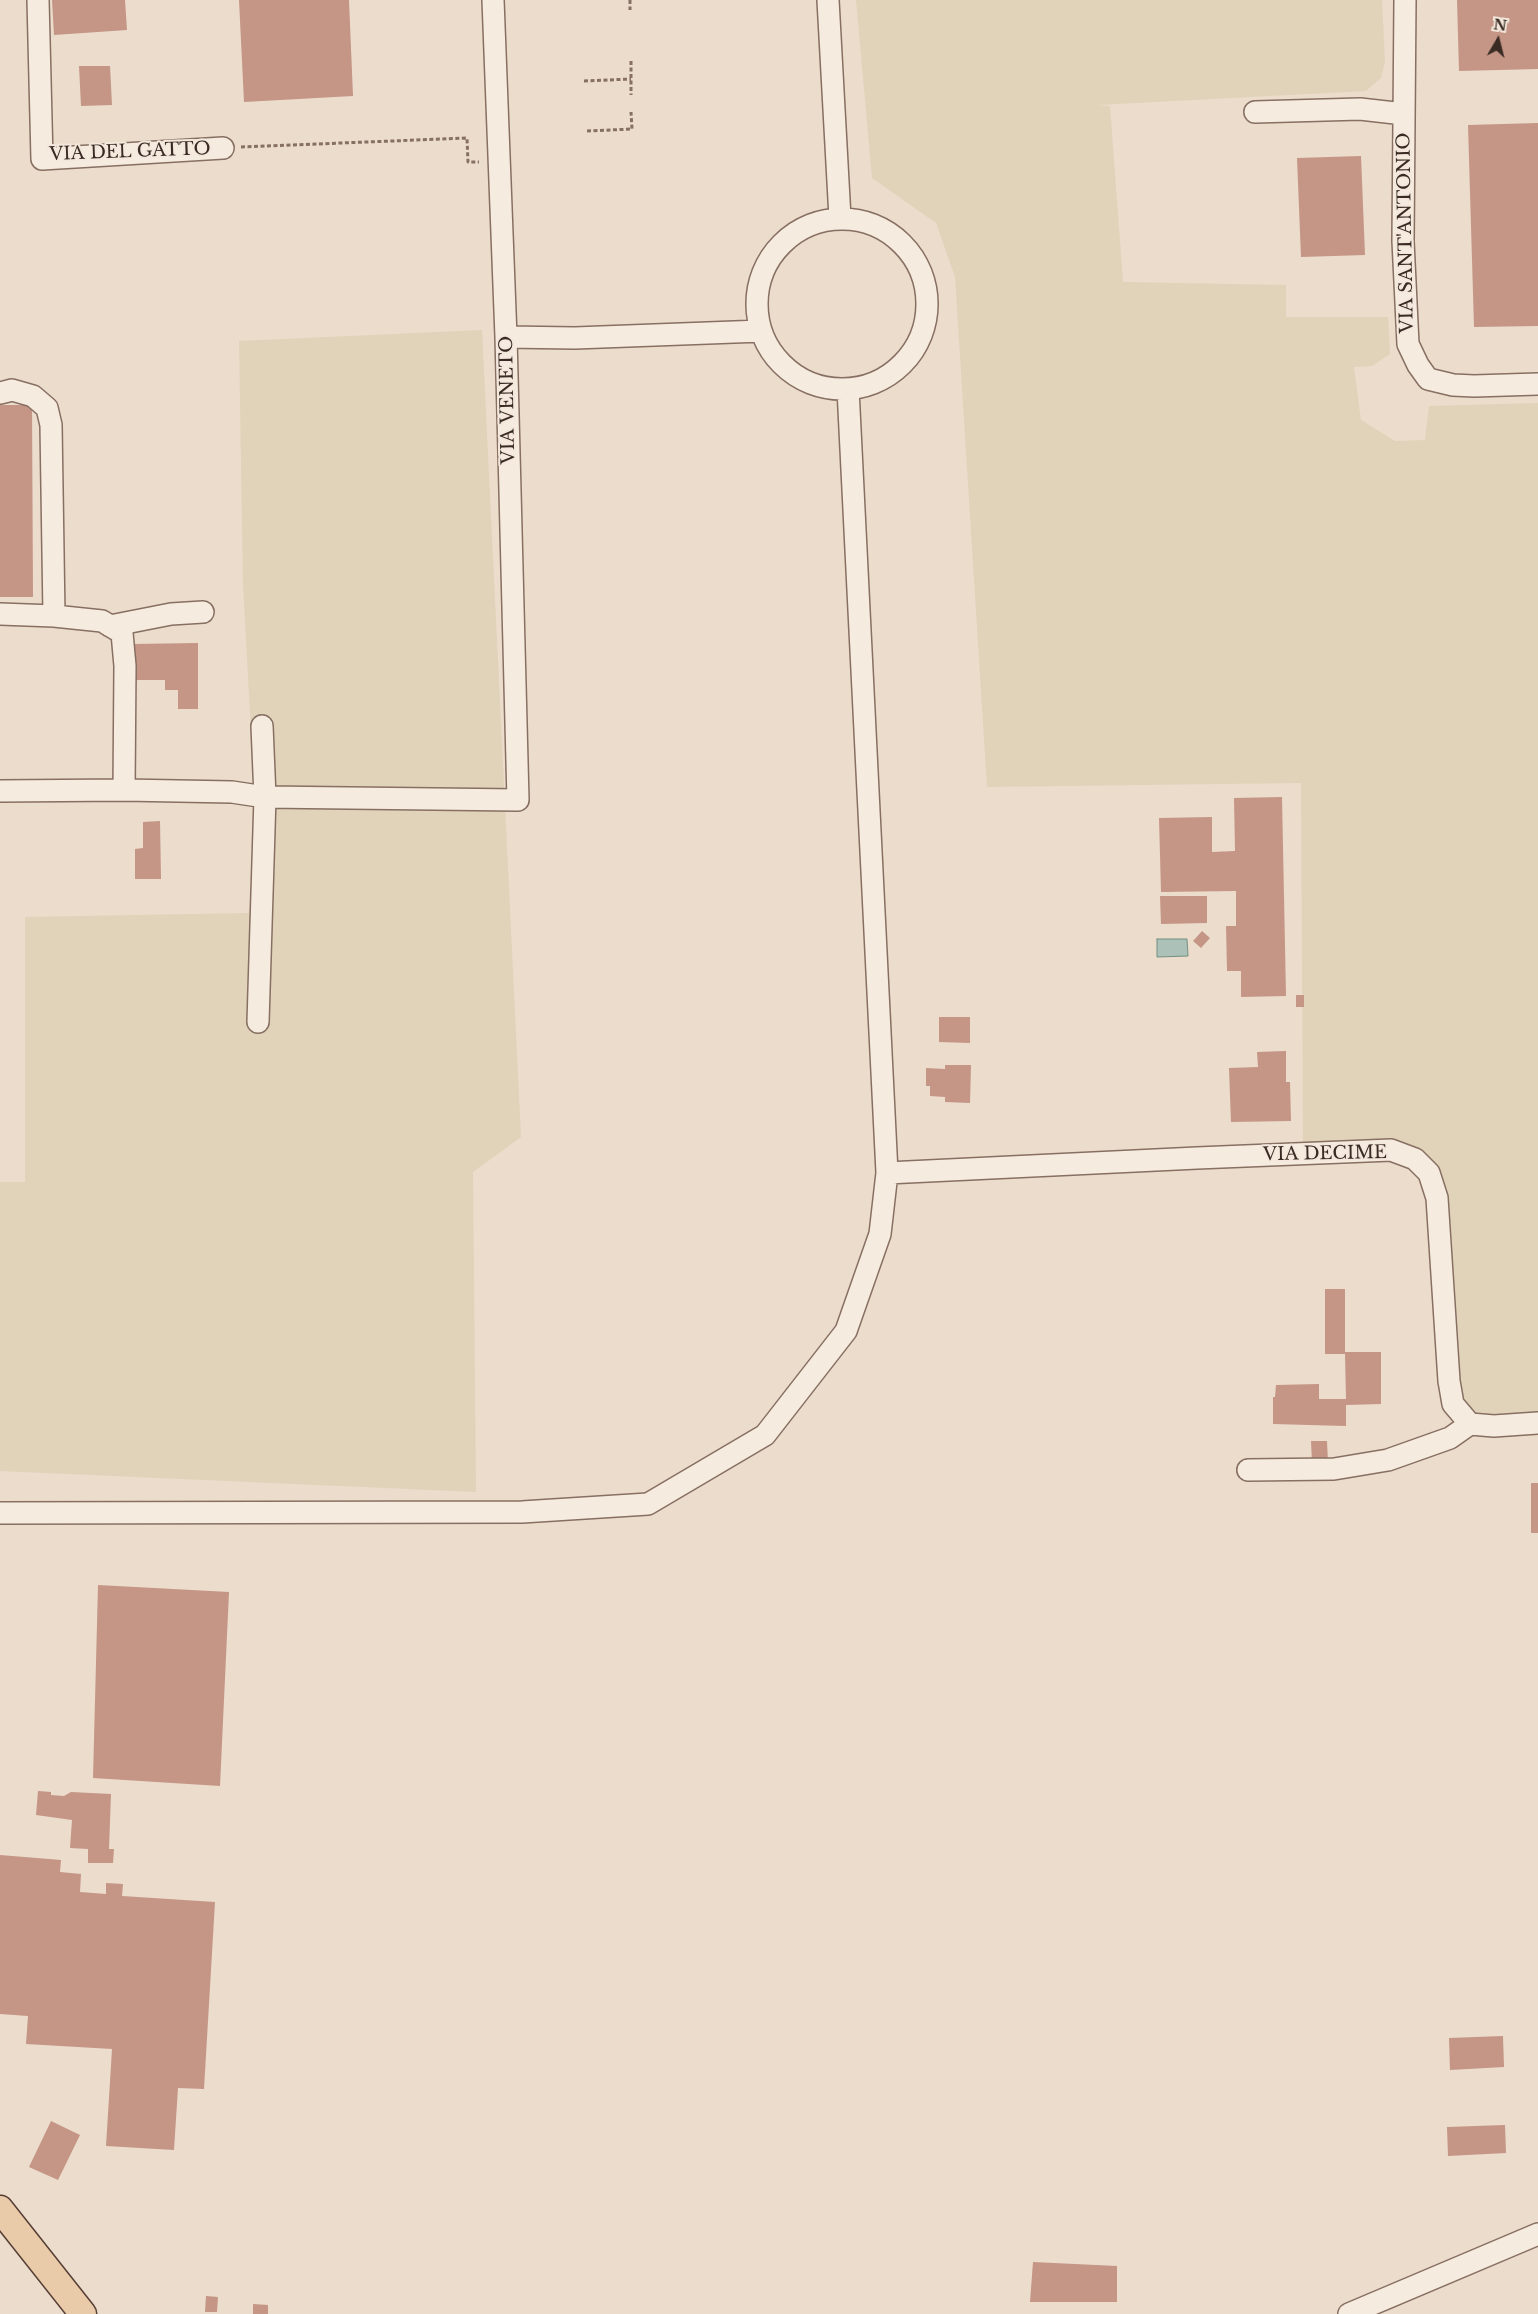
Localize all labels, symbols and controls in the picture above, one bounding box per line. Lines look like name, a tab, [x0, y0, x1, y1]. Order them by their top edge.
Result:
north arrow	[1473, 15, 1523, 65]
text: N	[1492, 15, 1508, 35]
street label: VIA SANT'ANTONIO	[1393, 132, 1419, 334]
street label: VIA DEL GATTO	[49, 138, 211, 166]
street label: VIA VENETO	[496, 336, 520, 464]
street label: VIA DECIME	[1263, 1142, 1387, 1166]

